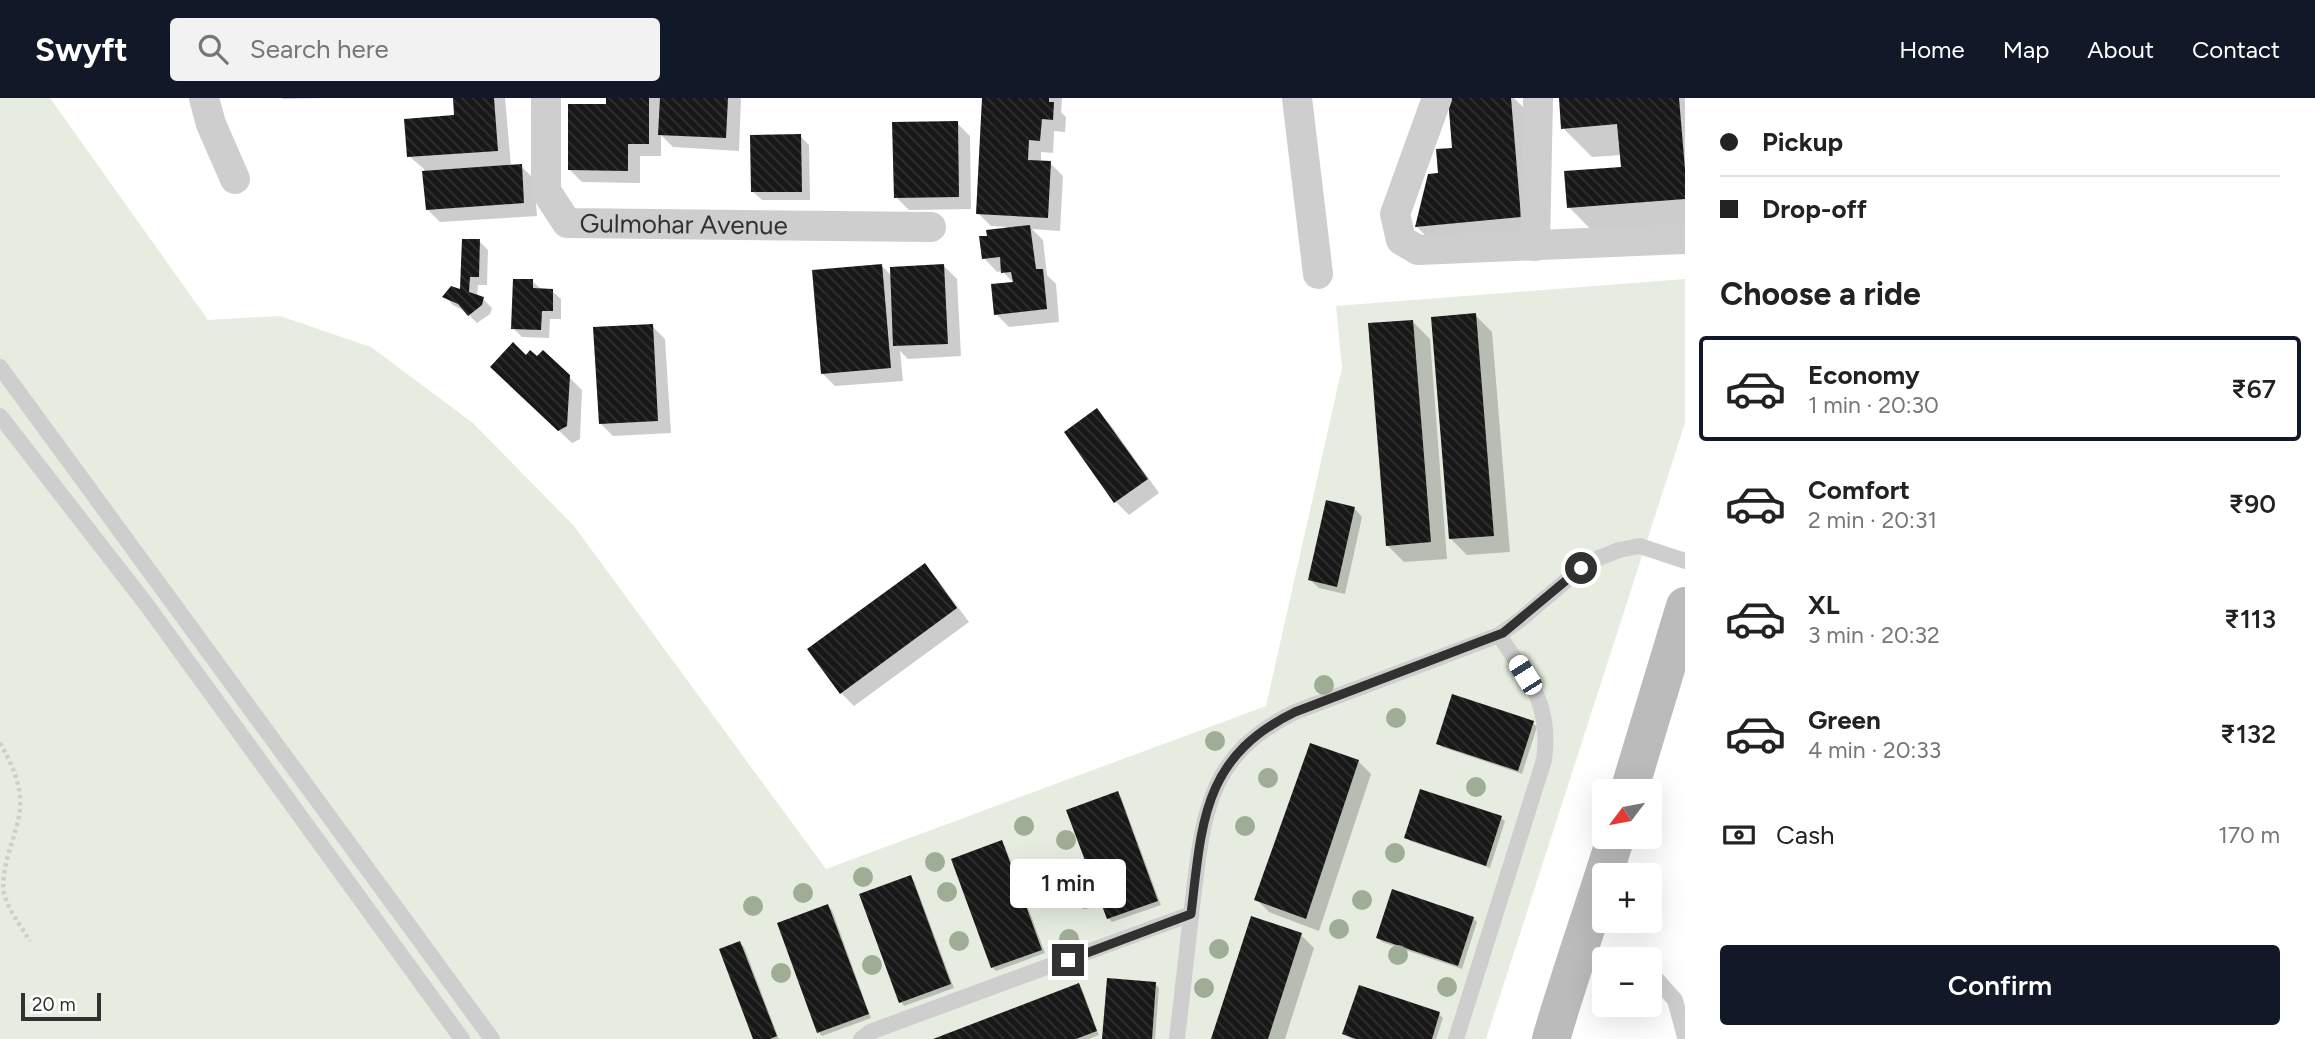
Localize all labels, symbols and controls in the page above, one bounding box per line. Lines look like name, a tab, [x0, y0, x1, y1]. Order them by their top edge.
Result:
search box	[170, 18, 660, 81]
text: Swyft	[35, 30, 128, 69]
icon: search	[194, 30, 232, 68]
text: Search here	[250, 33, 389, 65]
text: Home	[1899, 35, 1965, 64]
text: Map	[2003, 35, 2049, 64]
text: About	[2087, 35, 2154, 64]
text: Contact	[2192, 35, 2280, 64]
text: Pickup	[1762, 126, 1843, 158]
text: Drop-off	[1762, 193, 1867, 225]
street label: Gulmohar Avenue	[579, 207, 788, 241]
text: Choose a ride	[1720, 275, 1921, 313]
icon: car	[1724, 357, 1787, 420]
text: Economy	[1808, 359, 1920, 391]
text: ₹67	[2231, 373, 2276, 405]
text: 1 min · 20:30	[1808, 391, 1939, 419]
icon: car	[1724, 472, 1787, 535]
text: Comfort	[1808, 474, 1910, 506]
text: ₹90	[2228, 488, 2276, 520]
text: 2 min · 20:31	[1808, 506, 1937, 534]
route start	[1565, 552, 1597, 584]
icon: car	[1724, 587, 1787, 650]
text: XL	[1808, 589, 1840, 621]
text: ₹113	[2224, 603, 2276, 635]
text: 3 min · 20:32	[1808, 621, 1940, 649]
car	[1505, 652, 1546, 698]
icon: car	[1724, 702, 1787, 765]
text: Green	[1808, 704, 1881, 736]
text: ₹132	[2220, 718, 2276, 750]
text: 4 min · 20:33	[1808, 736, 1941, 764]
north arrow	[1592, 779, 1662, 849]
map controls	[1592, 779, 1662, 1017]
icon: cash	[1720, 816, 1758, 854]
text: Cash	[1776, 819, 1835, 851]
text: 170 m	[2218, 821, 2280, 849]
callout: 1 min	[1010, 858, 1126, 908]
button: +	[1592, 863, 1662, 933]
text: 1 min	[1041, 869, 1095, 897]
route end	[1052, 944, 1084, 976]
button: Confirm	[1720, 945, 2280, 1025]
button: −	[1592, 947, 1662, 1017]
scale bar	[21, 990, 102, 1022]
text: 20 m	[32, 993, 76, 1016]

